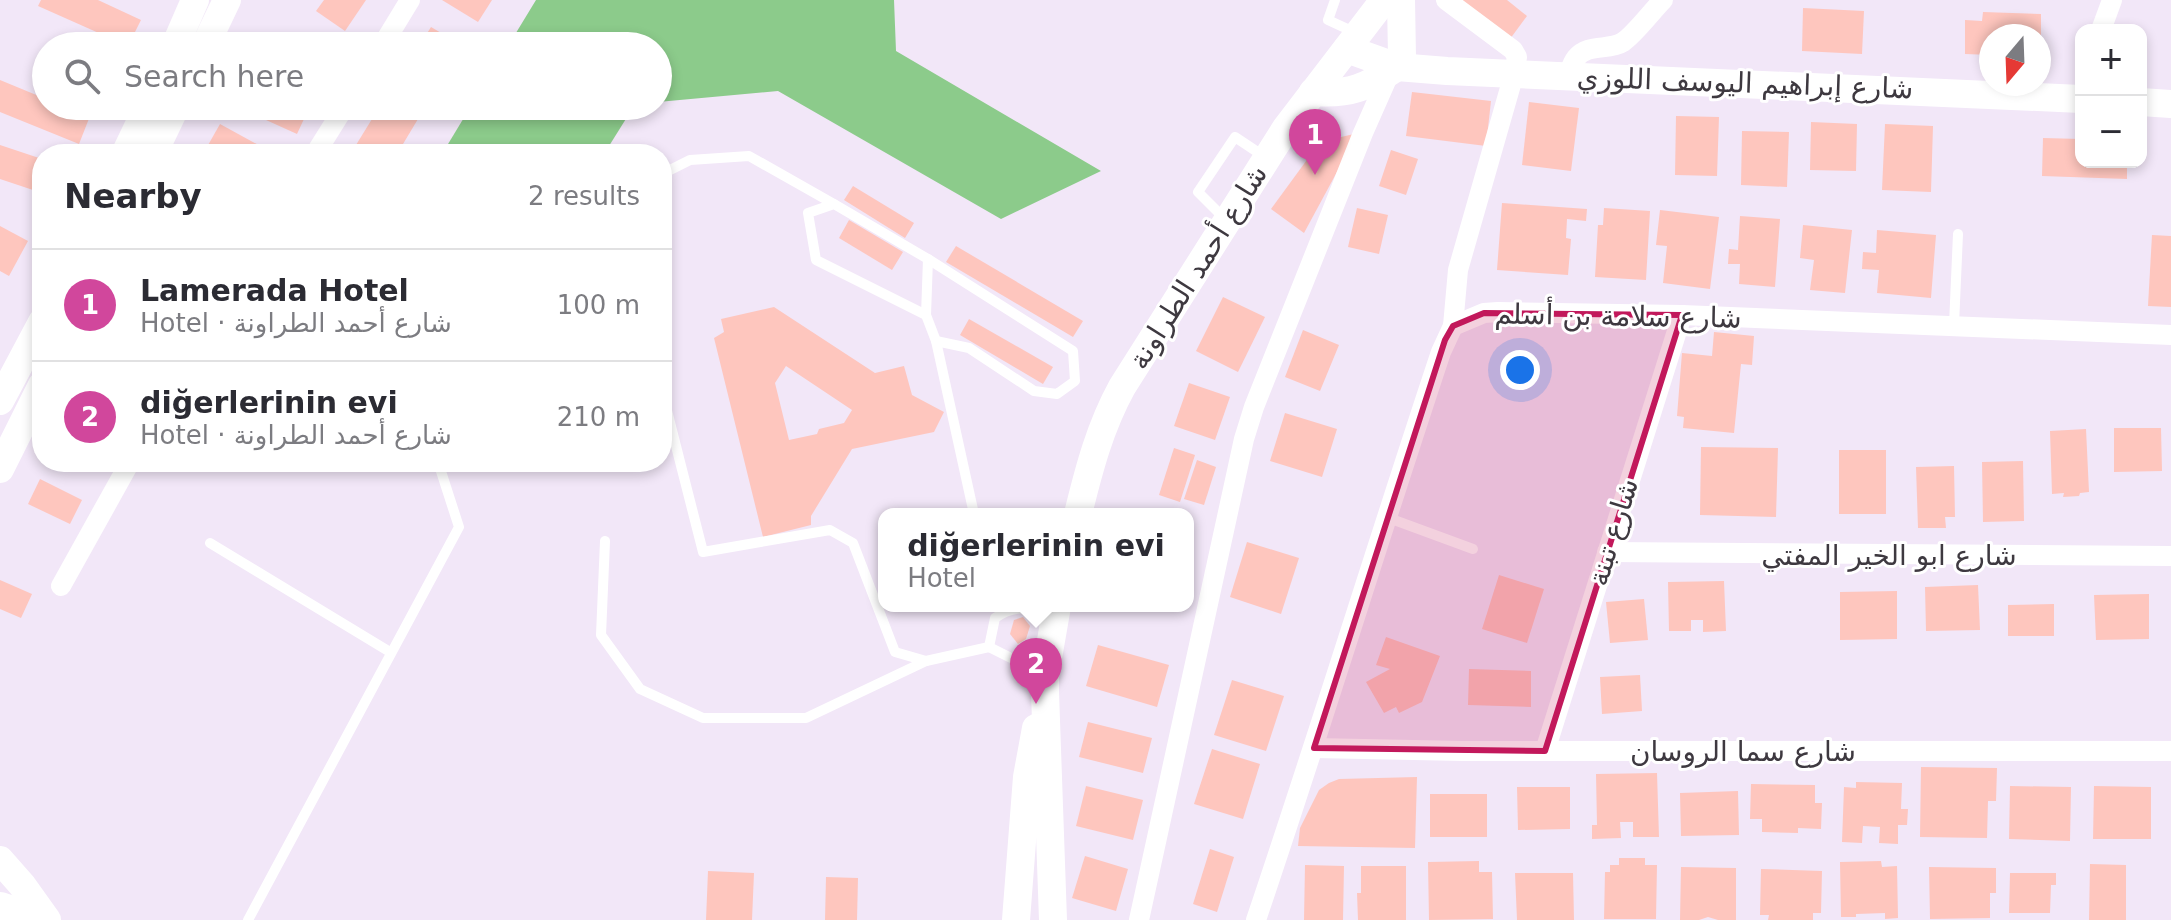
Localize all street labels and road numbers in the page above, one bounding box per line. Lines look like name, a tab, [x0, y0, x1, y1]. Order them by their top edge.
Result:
street label: شارع إبراهيم اليوسف اللوزي	[1576, 61, 1914, 105]
street label: شارع أحمد الطراونة	[1119, 157, 1274, 375]
street label: شارع سلامة بن أسلم	[1494, 294, 1742, 335]
street label: شارع تبنة	[1581, 474, 1645, 590]
street label: شارع ابو الخير المفتي	[1761, 539, 2017, 572]
street label: شارع سما الروسان	[1630, 735, 1856, 768]

